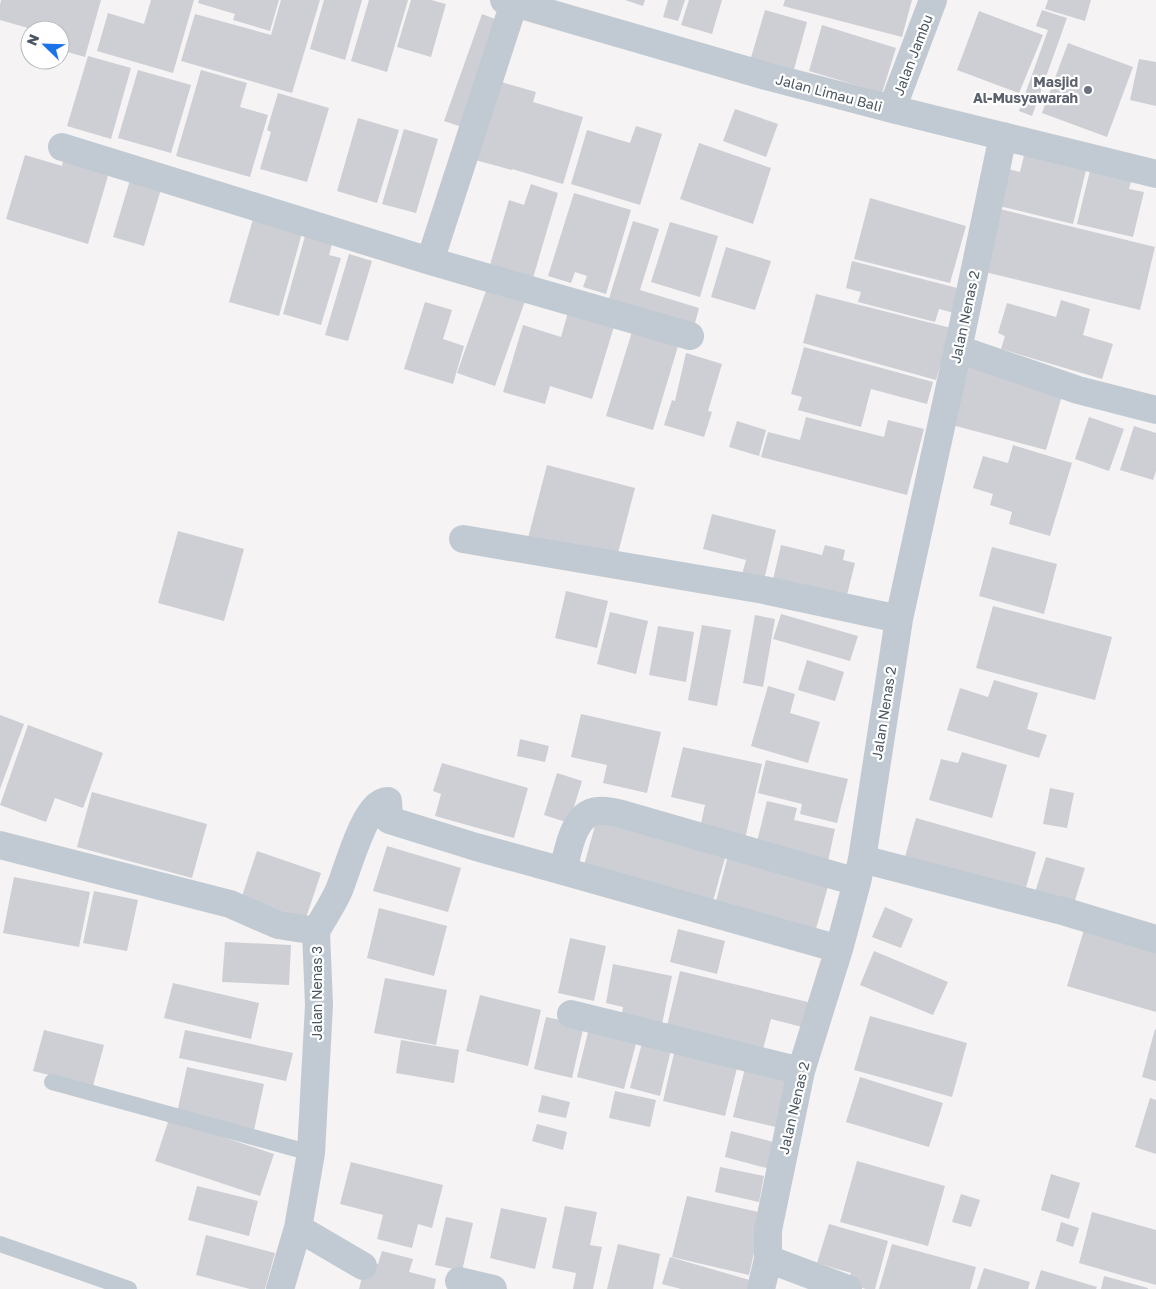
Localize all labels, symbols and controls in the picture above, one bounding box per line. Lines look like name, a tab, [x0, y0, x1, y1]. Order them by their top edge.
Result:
street label: Jalan Jambu	[889, 12, 936, 98]
north arrow	[20, 20, 70, 70]
text: N	[23, 32, 42, 48]
street label: Jalan Limau Bali	[774, 70, 884, 115]
place label: Masjid Al-Musyawarah	[973, 73, 1078, 106]
marker: Masjid Al-Musyawarah	[1082, 84, 1094, 96]
street label: Jalan Nenas 2	[946, 269, 983, 365]
street label: Jalan Nenas 2	[868, 665, 899, 761]
street label: Jalan Nenas 3	[308, 946, 325, 1040]
street label: Jalan Nenas 2	[775, 1060, 812, 1156]

